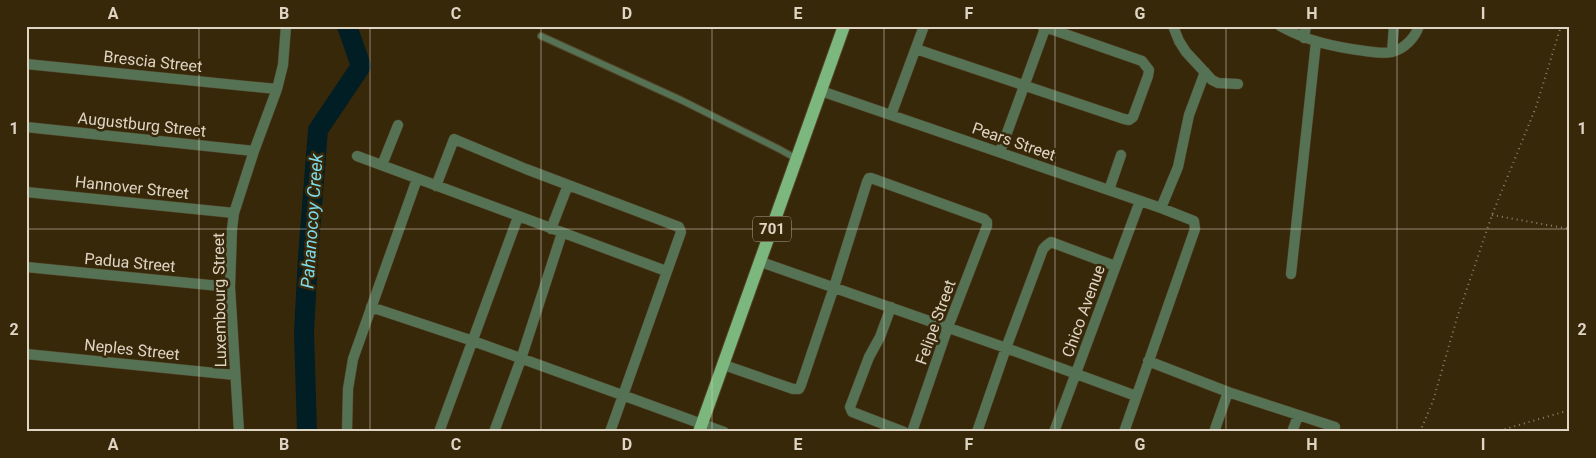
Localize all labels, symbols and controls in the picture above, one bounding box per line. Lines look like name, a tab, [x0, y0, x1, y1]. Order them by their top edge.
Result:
text: A	[108, 4, 119, 23]
text: B	[279, 4, 289, 23]
text: C	[451, 4, 461, 23]
text: D	[622, 4, 632, 23]
text: E	[794, 4, 803, 23]
text: F	[965, 4, 974, 23]
text: G	[1135, 4, 1146, 23]
text: H	[1306, 4, 1318, 23]
text: I	[1481, 4, 1485, 23]
street label: Brescia Street	[103, 47, 203, 76]
street label: Augustburg Street	[77, 108, 207, 141]
street label: Pears Street	[970, 118, 1058, 165]
text: 1	[9, 119, 19, 138]
text: 1	[1577, 119, 1587, 138]
water label: Pahanocoy Creek	[296, 152, 327, 289]
street label: Hannover Street	[74, 172, 190, 203]
road number: 701	[753, 216, 791, 242]
street label: Luxembourg Street	[209, 232, 230, 368]
street label: Padua Street	[84, 249, 176, 276]
street label: Chico Avenue	[1058, 262, 1109, 360]
street label: Felipe Street	[911, 277, 960, 367]
text: 2	[9, 320, 19, 339]
text: 2	[1577, 320, 1587, 339]
street label: Neples Street	[83, 335, 181, 364]
text: A	[108, 435, 119, 454]
text: B	[279, 435, 289, 454]
text: C	[451, 435, 461, 454]
text: D	[622, 435, 632, 454]
text: E	[794, 435, 803, 454]
text: F	[965, 435, 974, 454]
text: G	[1135, 435, 1146, 454]
text: H	[1306, 435, 1318, 454]
text: I	[1481, 435, 1485, 454]

